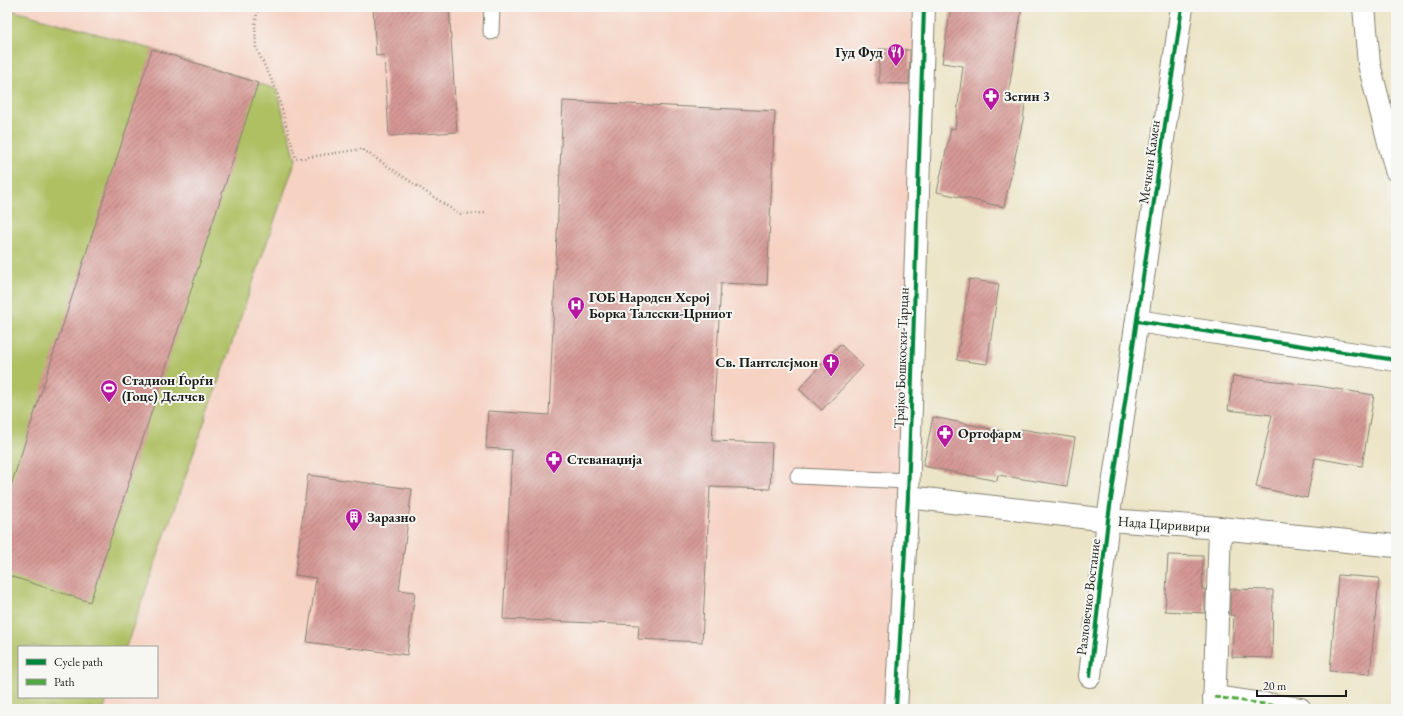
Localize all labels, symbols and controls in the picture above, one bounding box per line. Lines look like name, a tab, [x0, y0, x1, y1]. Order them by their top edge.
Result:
restaurant icon: Гуд Фуд	[886, 42, 906, 67]
place label: Гуд Фуд	[835, 43, 884, 61]
pharmacy icon: Зегин 3	[981, 86, 1001, 111]
place label: Зегин 3	[1004, 87, 1050, 105]
street label: Мечкин Камен	[1134, 119, 1164, 205]
street label: Трајко Бошкоски-Тарцан	[890, 287, 912, 429]
place label: ГОБ Народен Херој Борка Талески-Црниот	[589, 288, 733, 322]
hospital icon: ГОБ Народен Херој Борка Талески-Црниот	[566, 295, 586, 320]
church icon: Св. Пантелејмон	[821, 352, 841, 377]
place label: Св. Пантелејмон	[716, 353, 818, 371]
place label: Стадион Ѓорѓи (Гоце) Делчев	[122, 371, 213, 405]
sports icon: Стадион Ѓорѓи (Гоце) Делчев	[99, 378, 119, 403]
pharmacy icon: Ортофарм	[935, 423, 955, 448]
place label: Ортофарм	[958, 424, 1022, 442]
pharmacy icon: Стеванаџија	[544, 449, 564, 474]
place label: Стеванаџија	[567, 450, 643, 468]
building icon: Заразно	[344, 507, 364, 532]
place label: Заразно	[367, 508, 416, 526]
street label: Нада Циривири	[1117, 512, 1211, 536]
street label: Разловечко Востание	[1072, 537, 1104, 656]
legend	[18, 646, 158, 698]
text: Cycle path	[54, 654, 103, 670]
scale bar	[1257, 672, 1346, 698]
text: Path	[54, 674, 75, 690]
text: 20 m	[1263, 678, 1287, 694]

